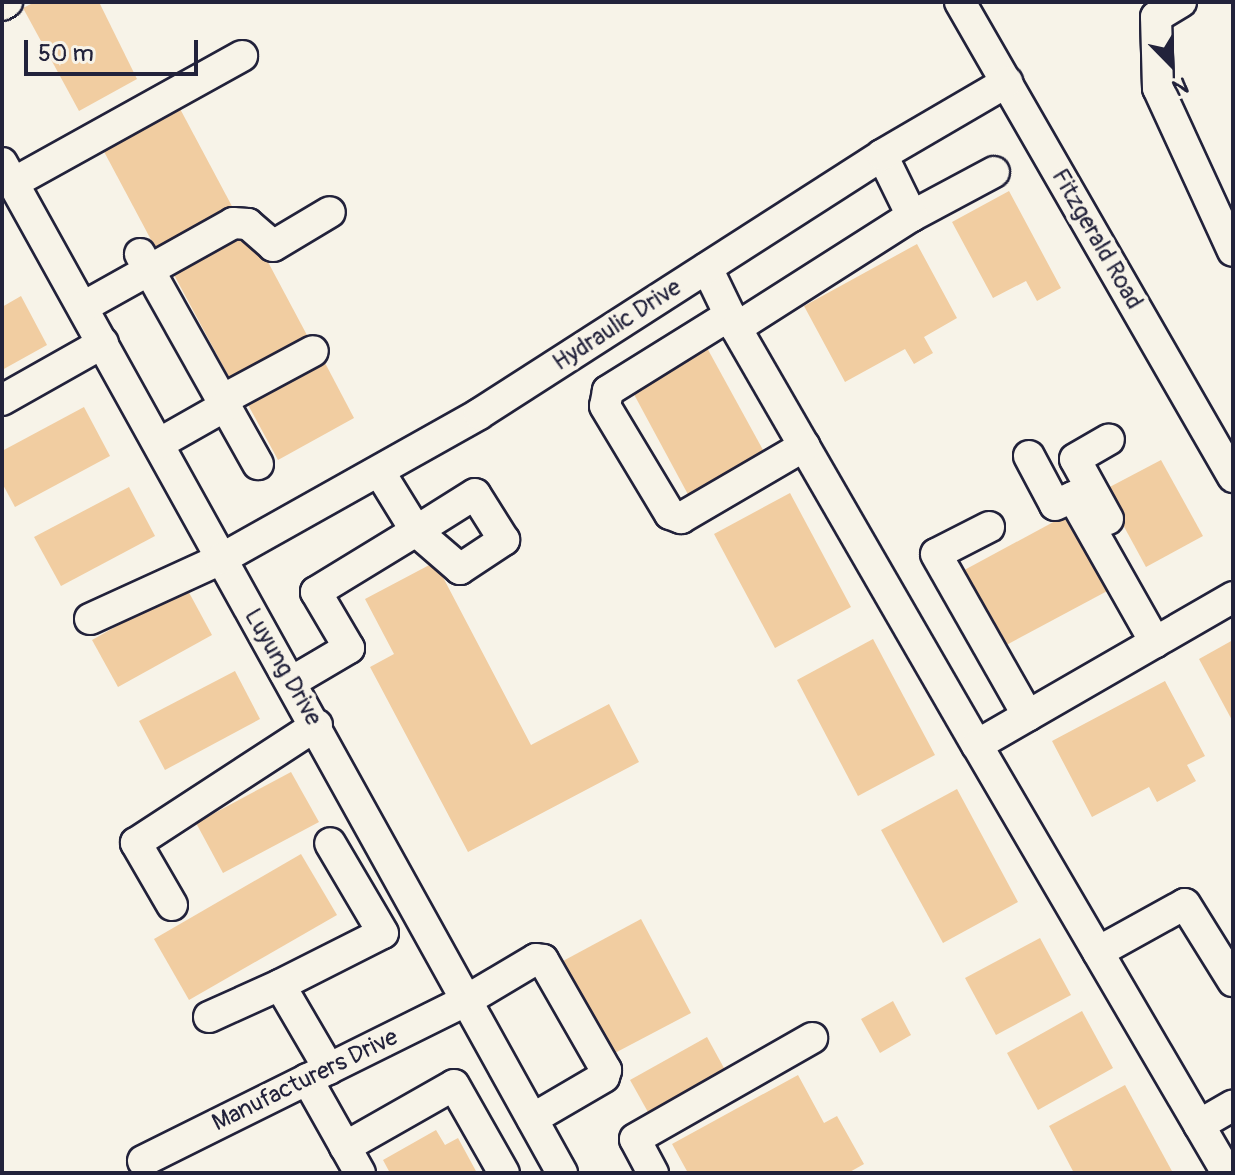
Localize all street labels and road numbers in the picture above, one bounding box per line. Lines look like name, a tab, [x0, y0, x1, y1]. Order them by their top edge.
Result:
street label: Fitzgerald Road	[1045, 164, 1149, 314]
street label: Hydraulic Drive	[547, 273, 687, 377]
street label: Luyung Drive	[238, 603, 328, 731]
street label: Manufacturers Drive	[207, 1023, 403, 1137]

